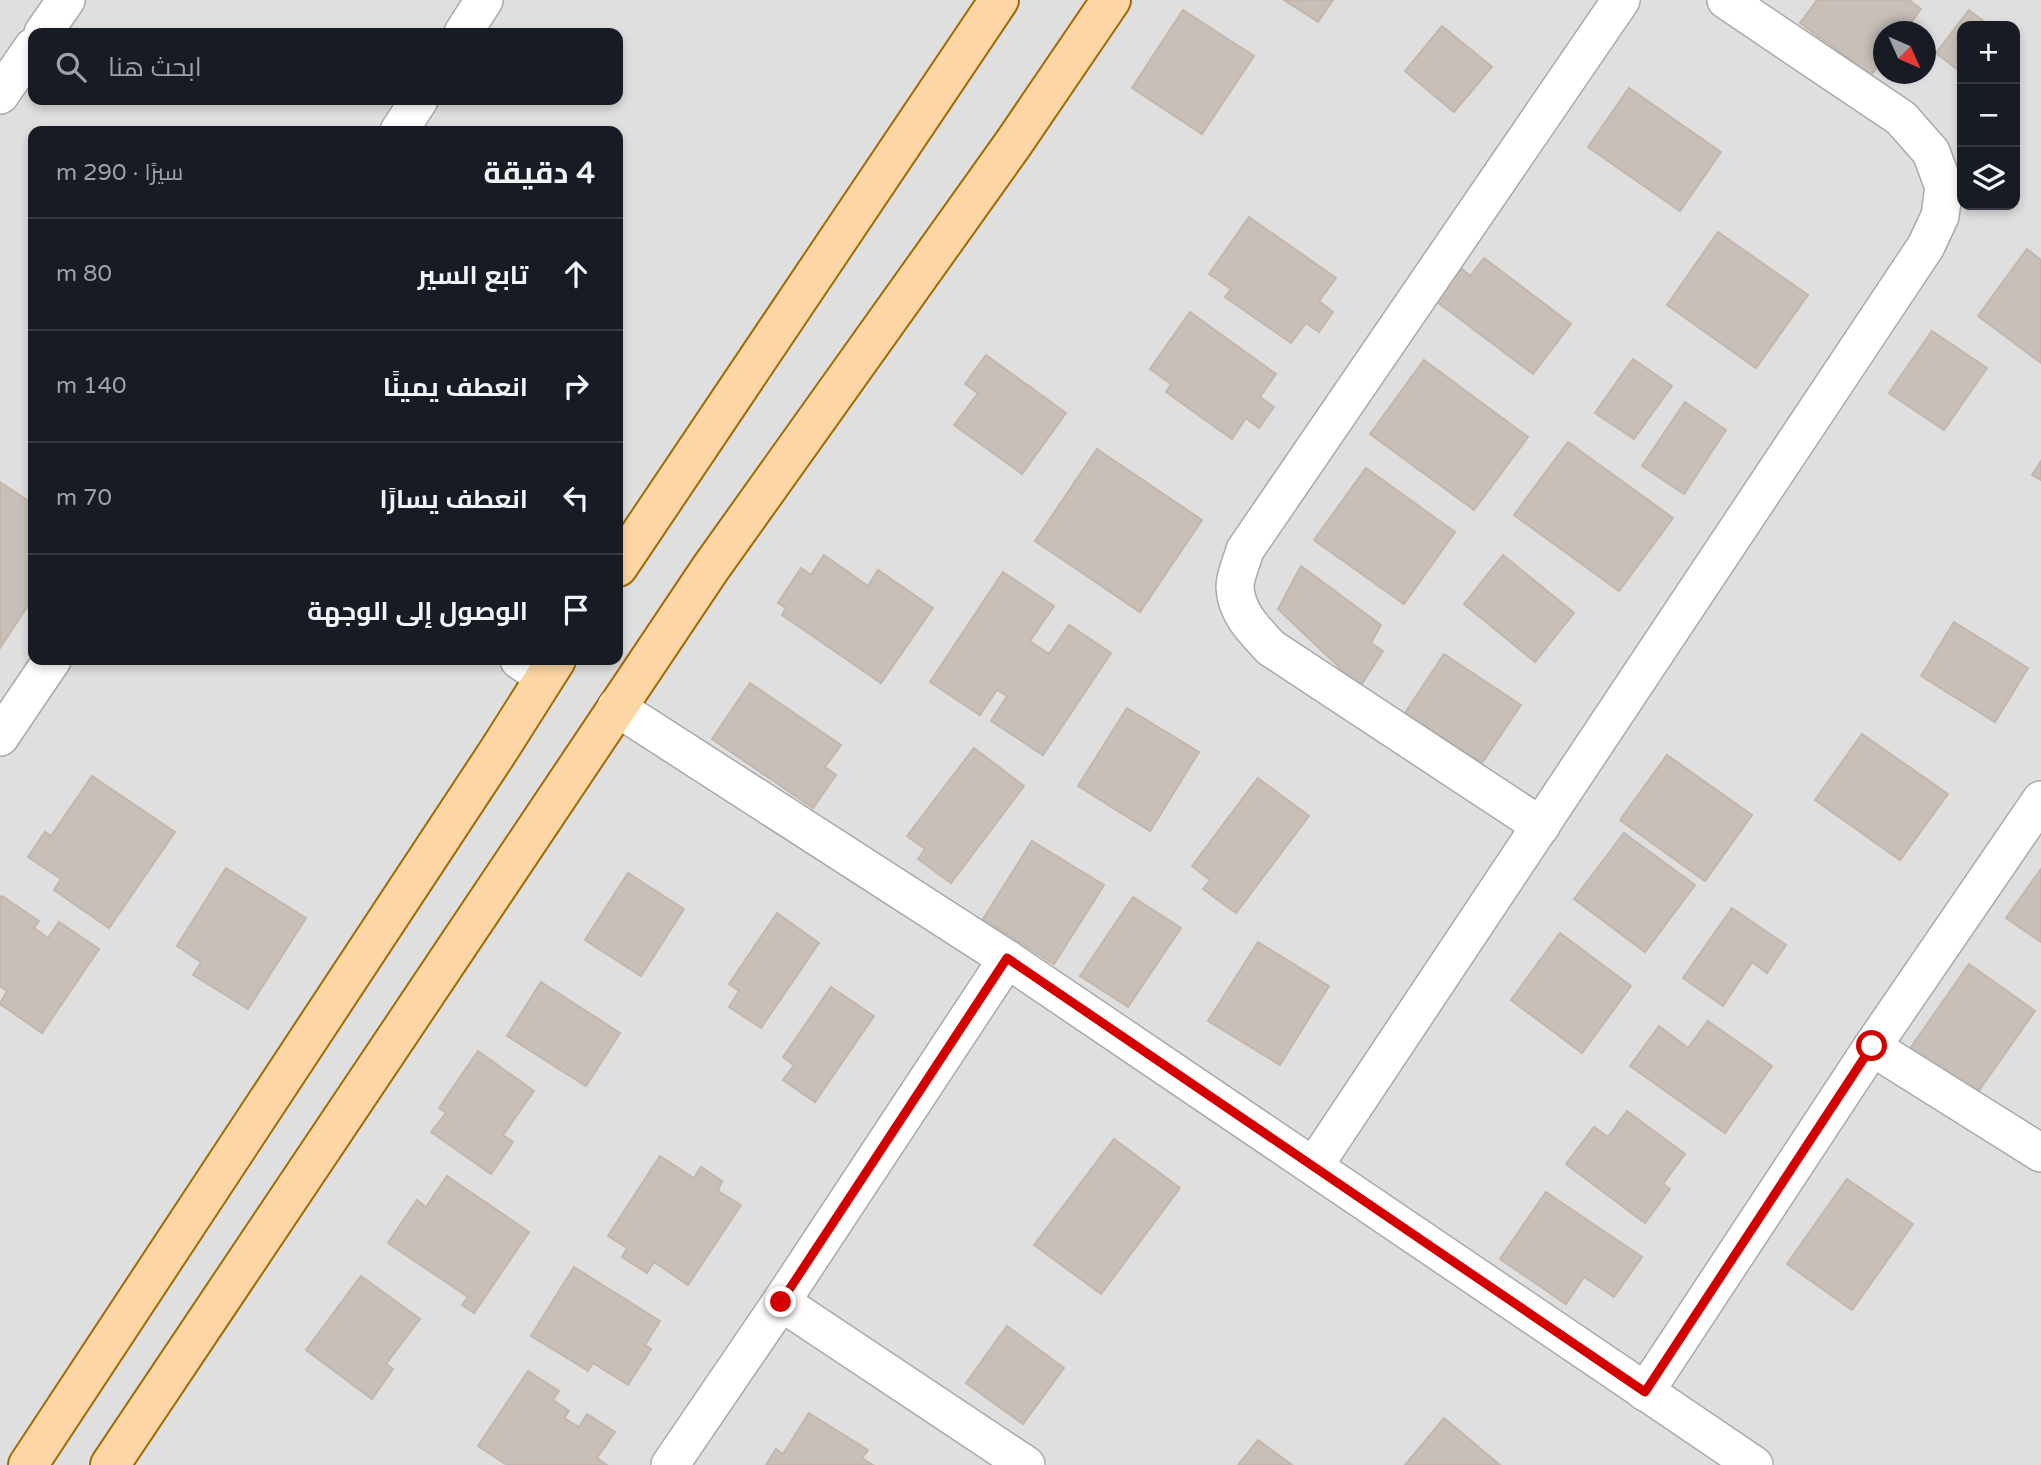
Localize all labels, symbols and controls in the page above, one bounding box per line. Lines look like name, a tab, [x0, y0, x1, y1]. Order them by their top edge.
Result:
north arrow	[1873, 21, 1936, 84]
map controls	[1957, 21, 2020, 210]
button: +	[1957, 21, 2020, 84]
search box	[28, 28, 623, 105]
icon: search	[52, 48, 90, 86]
text: ابحث هنا	[108, 52, 202, 83]
button: −	[1957, 84, 2020, 147]
button: layers	[1957, 147, 2020, 210]
text: 4 دقيقة	[484, 155, 595, 192]
text: سيرًا · 290 m	[56, 159, 183, 187]
icon: ahead	[557, 255, 595, 293]
text: 80 m	[56, 260, 112, 288]
text: تابع السير	[418, 260, 528, 291]
icon: right	[557, 367, 595, 405]
text: 140 m	[56, 372, 126, 400]
text: انعطف يمينًا	[383, 372, 528, 403]
icon: left	[557, 479, 595, 517]
text: 70 m	[56, 484, 112, 512]
text: انعطف يسارًا	[379, 484, 528, 515]
icon: arrive	[557, 591, 595, 629]
text: الوصول إلى الوجهة	[307, 596, 528, 627]
route start	[1856, 1030, 1887, 1061]
route end	[765, 1286, 796, 1317]

